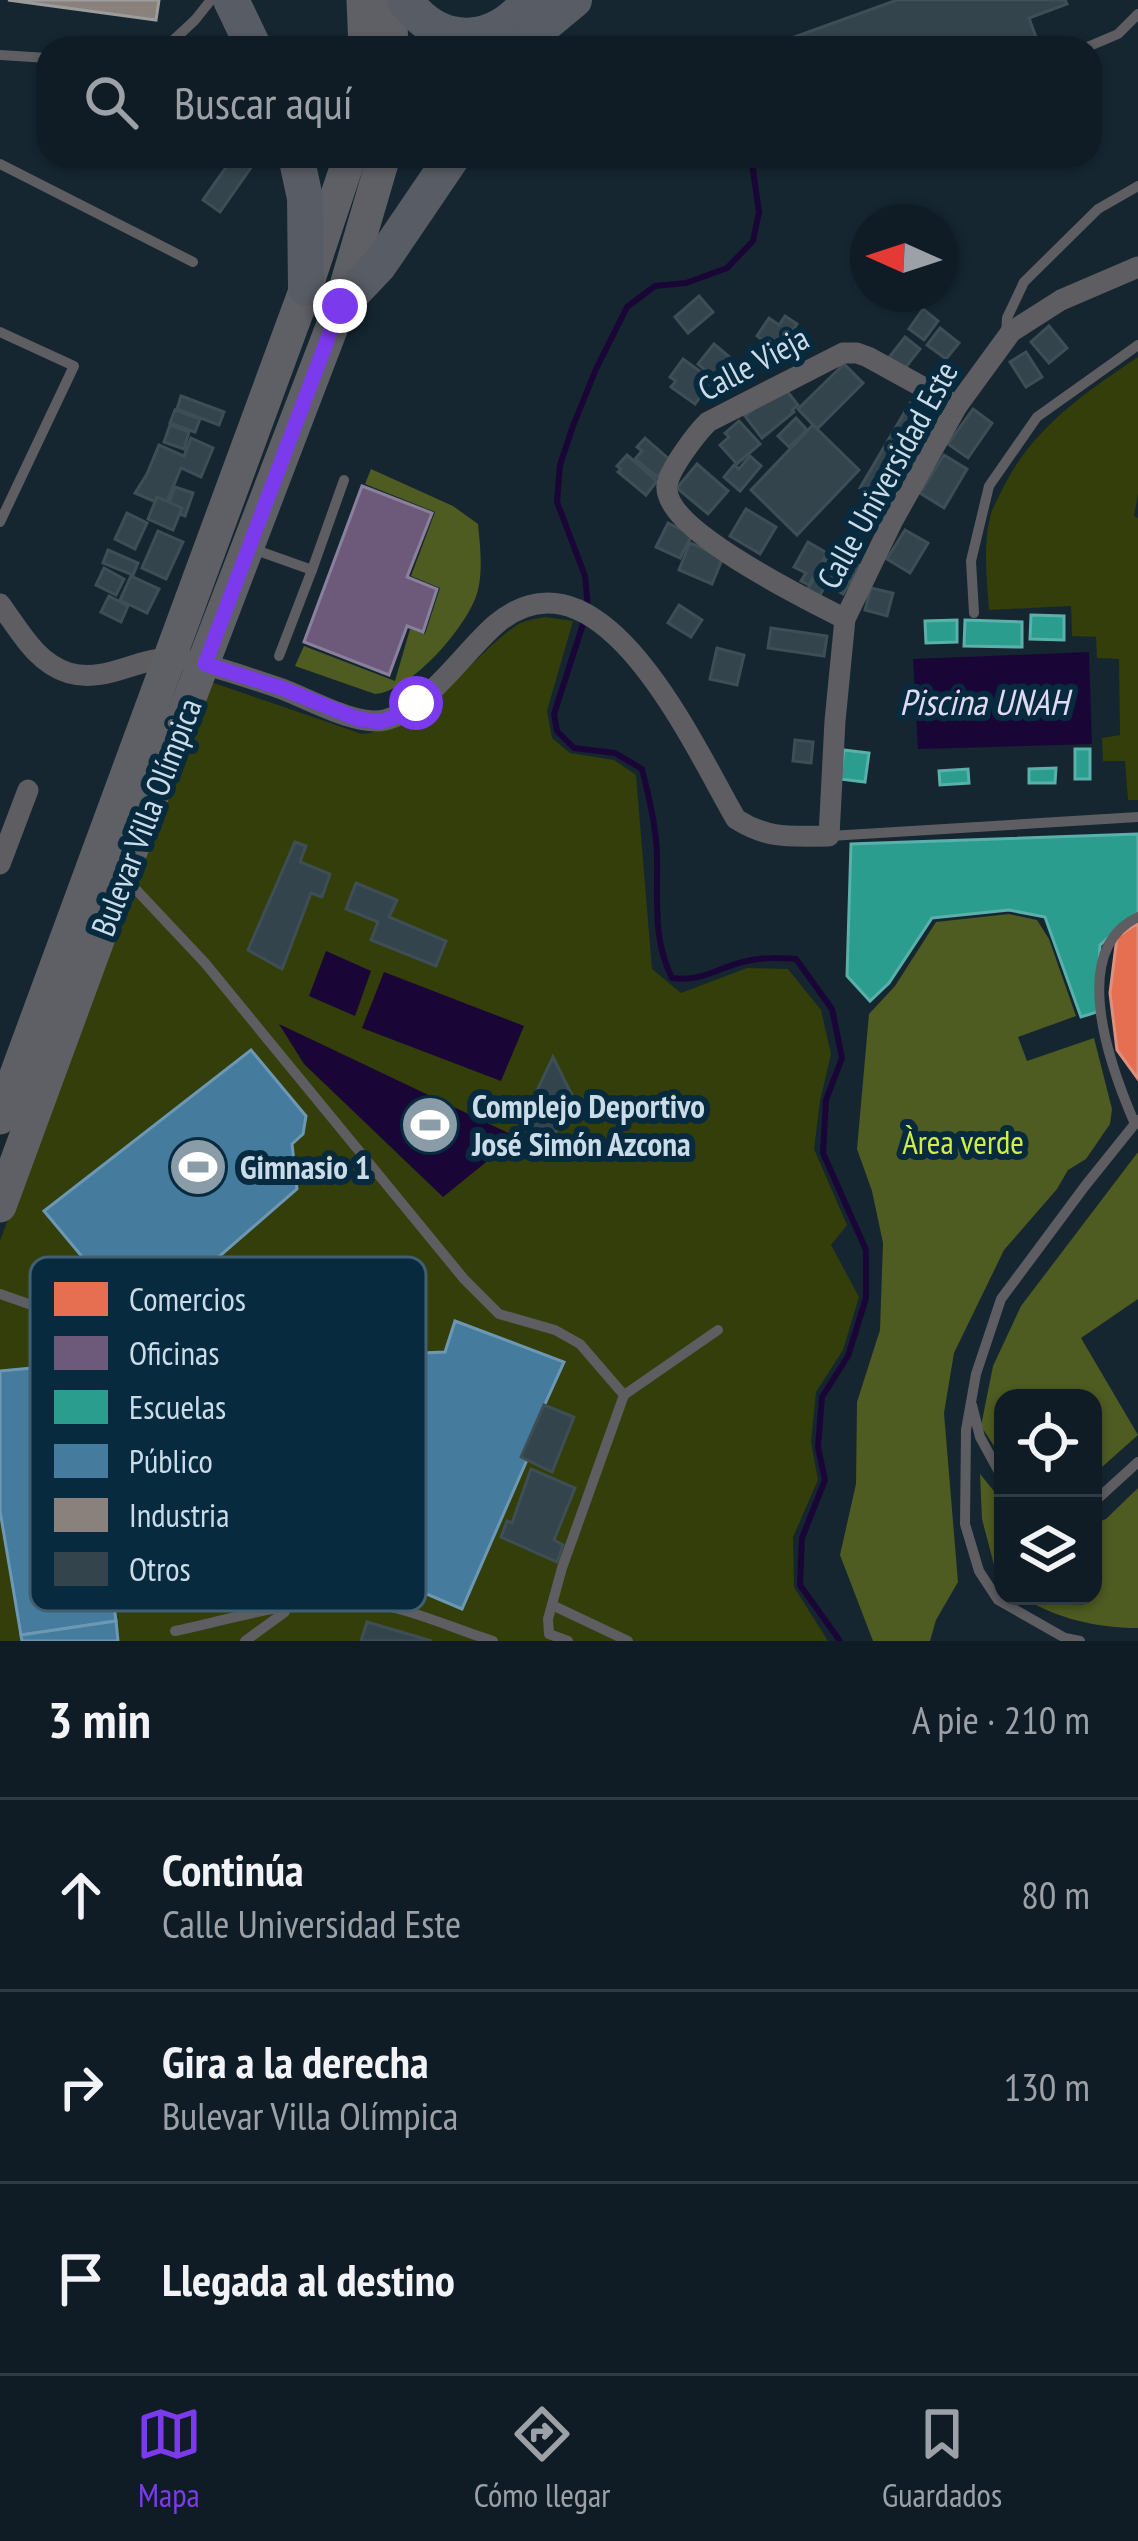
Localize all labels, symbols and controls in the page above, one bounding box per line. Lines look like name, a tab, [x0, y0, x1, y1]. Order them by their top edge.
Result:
search box	[36, 36, 1102, 168]
icon: search	[78, 69, 144, 135]
text: Buscar aquí	[174, 73, 353, 131]
north arrow	[850, 204, 958, 312]
route end	[313, 279, 367, 333]
street label: Calle Vieja	[690, 316, 816, 410]
street label: Calle Universidad Este	[806, 354, 967, 596]
route start	[389, 676, 443, 730]
water label: Piscina UNAH	[899, 678, 1073, 725]
street label: Bulevar Villa Olímpica	[81, 692, 211, 942]
place label: Complejo Deportivo José Simón Azcona	[471, 1084, 705, 1165]
sports icon: Complejo Deportivo José Simón Azcona	[399, 1094, 461, 1156]
park label: Àrea verde	[902, 1120, 1024, 1163]
sports icon: Gimnasio 1	[167, 1136, 229, 1198]
place label: Gimnasio 1	[240, 1145, 371, 1188]
legend	[30, 1257, 426, 1611]
text: Comercios	[129, 1277, 246, 1320]
text: Oficinas	[129, 1331, 219, 1374]
text: Escuelas	[129, 1385, 226, 1428]
map controls	[994, 1389, 1102, 1605]
button: locate	[994, 1389, 1102, 1497]
text: Público	[129, 1439, 213, 1482]
text: Industria	[129, 1493, 229, 1536]
button: layers	[994, 1497, 1102, 1605]
text: Otros	[129, 1547, 191, 1590]
text: 3 min	[48, 1686, 151, 1752]
text: A pie · 210 m	[912, 1694, 1090, 1745]
text: Continúa	[162, 1840, 304, 1898]
icon: ahead	[48, 1862, 114, 1928]
text: 80 m	[1021, 1869, 1090, 1920]
text: Calle Universidad Este	[162, 1898, 461, 1949]
text: Gira a la derecha	[162, 2032, 429, 2090]
icon: right	[48, 2054, 114, 2120]
text: 130 m	[1004, 2061, 1090, 2112]
text: Bulevar Villa Olímpica	[162, 2090, 458, 2141]
icon: arrive	[48, 2246, 114, 2312]
text: Llegada al destino	[162, 2250, 455, 2308]
tab: Mapa	[136, 2401, 202, 2516]
tab: Cómo llegar	[474, 2401, 610, 2516]
tab: Guardados	[882, 2401, 1002, 2516]

